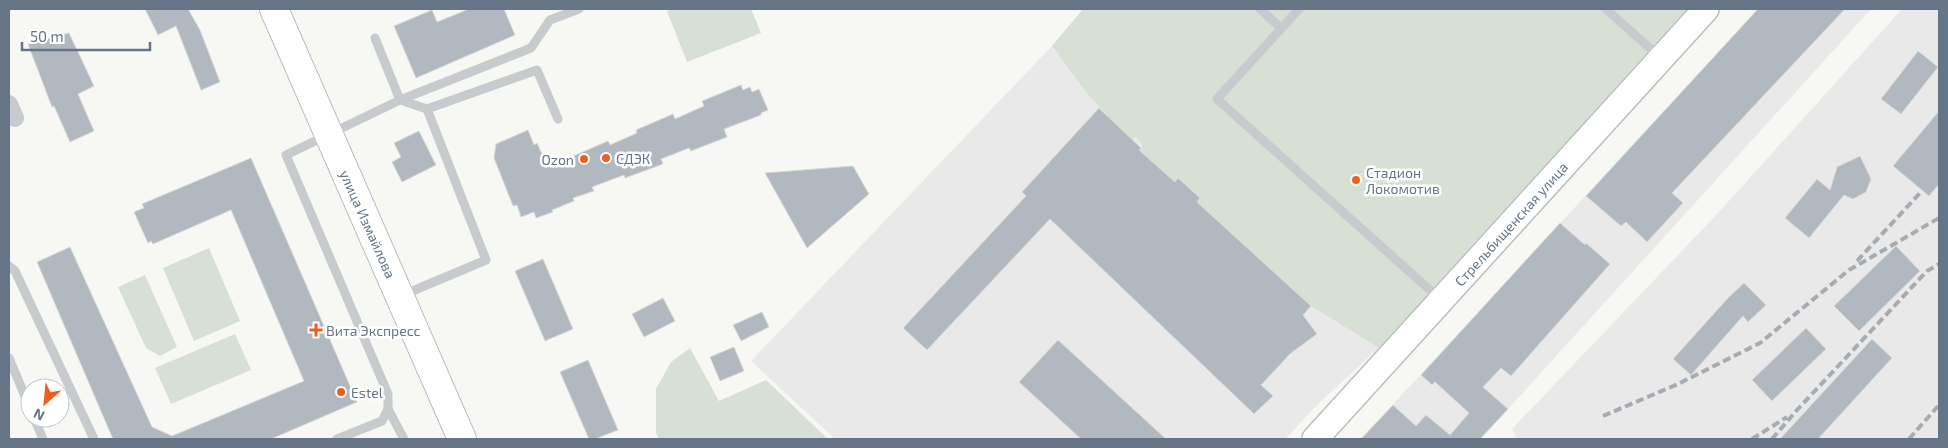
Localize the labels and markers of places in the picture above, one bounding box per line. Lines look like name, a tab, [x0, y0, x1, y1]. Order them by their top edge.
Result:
place label: СДЭК	[616, 150, 650, 167]
place label: Ozon	[541, 151, 574, 168]
marker: СДЭК	[600, 152, 612, 164]
marker: Ozon	[578, 153, 590, 165]
place label: Стадион Локомотив	[1366, 164, 1440, 197]
marker: Стадион Локомотив	[1350, 174, 1362, 186]
place label: Вита Экспресс	[326, 322, 421, 339]
marker: Вита Экспресс	[310, 324, 322, 336]
place label: Estel	[351, 384, 384, 401]
marker: Estel	[335, 386, 347, 398]

